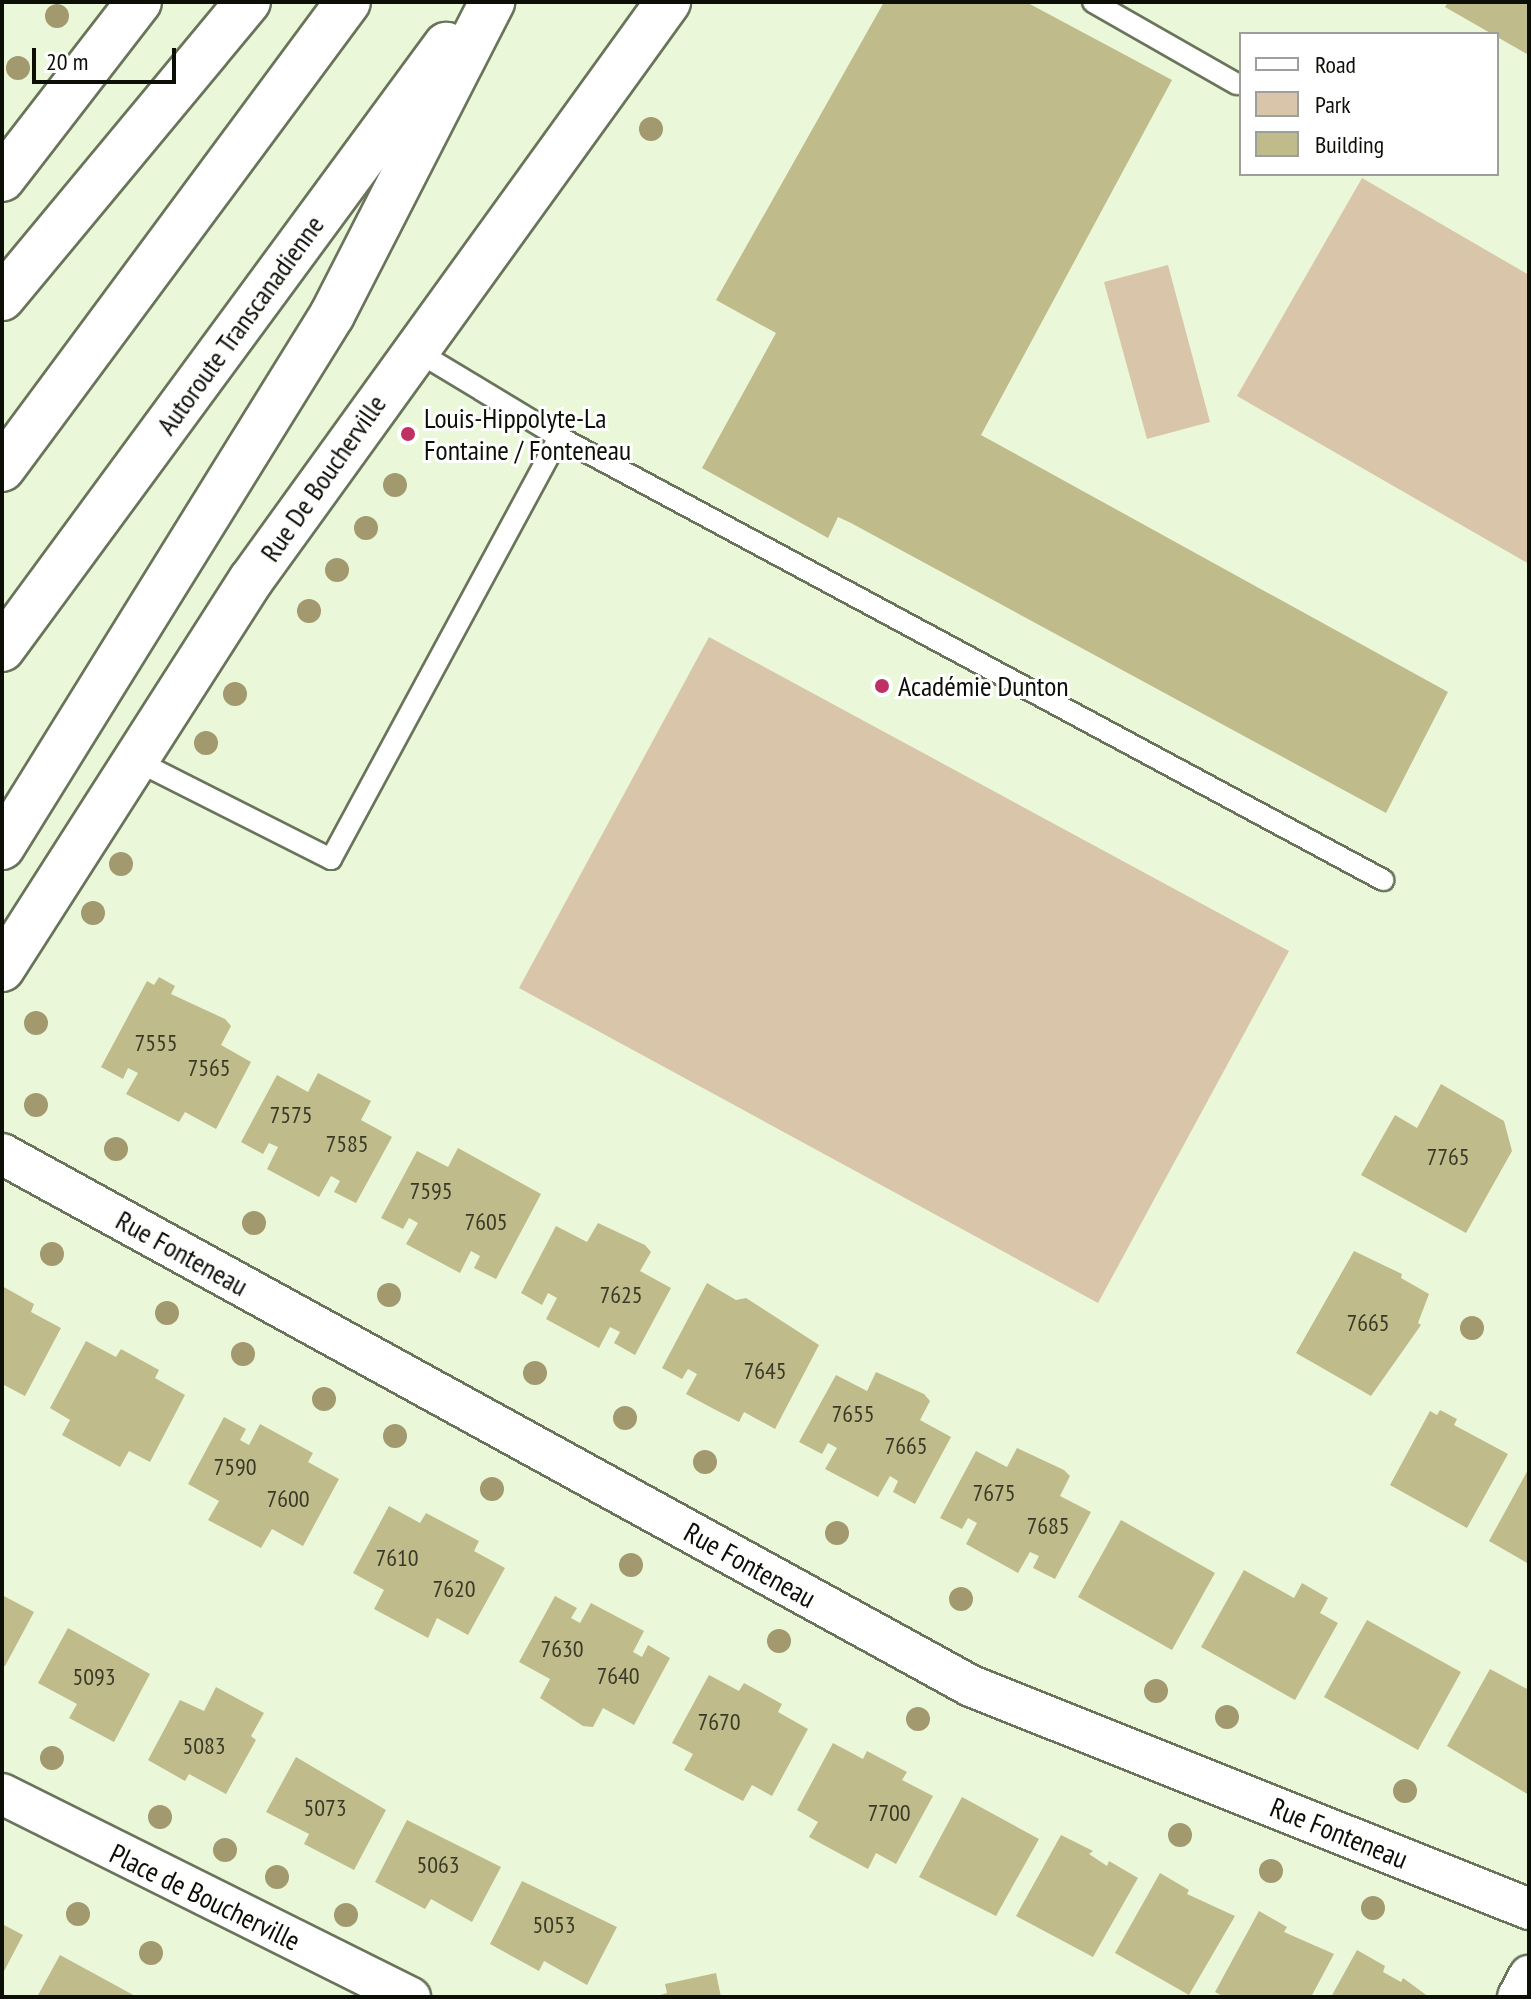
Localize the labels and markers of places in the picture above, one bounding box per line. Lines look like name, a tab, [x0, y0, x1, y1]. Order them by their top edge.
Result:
place label: Louis-Hippolyte-La Fontaine / Fonteneau	[424, 401, 631, 467]
marker: Louis-Hippolyte-La Fontaine / Fonteneau	[399, 425, 417, 443]
place label: Académie Dunton	[898, 669, 1069, 703]
marker: Académie Dunton	[873, 677, 891, 695]

